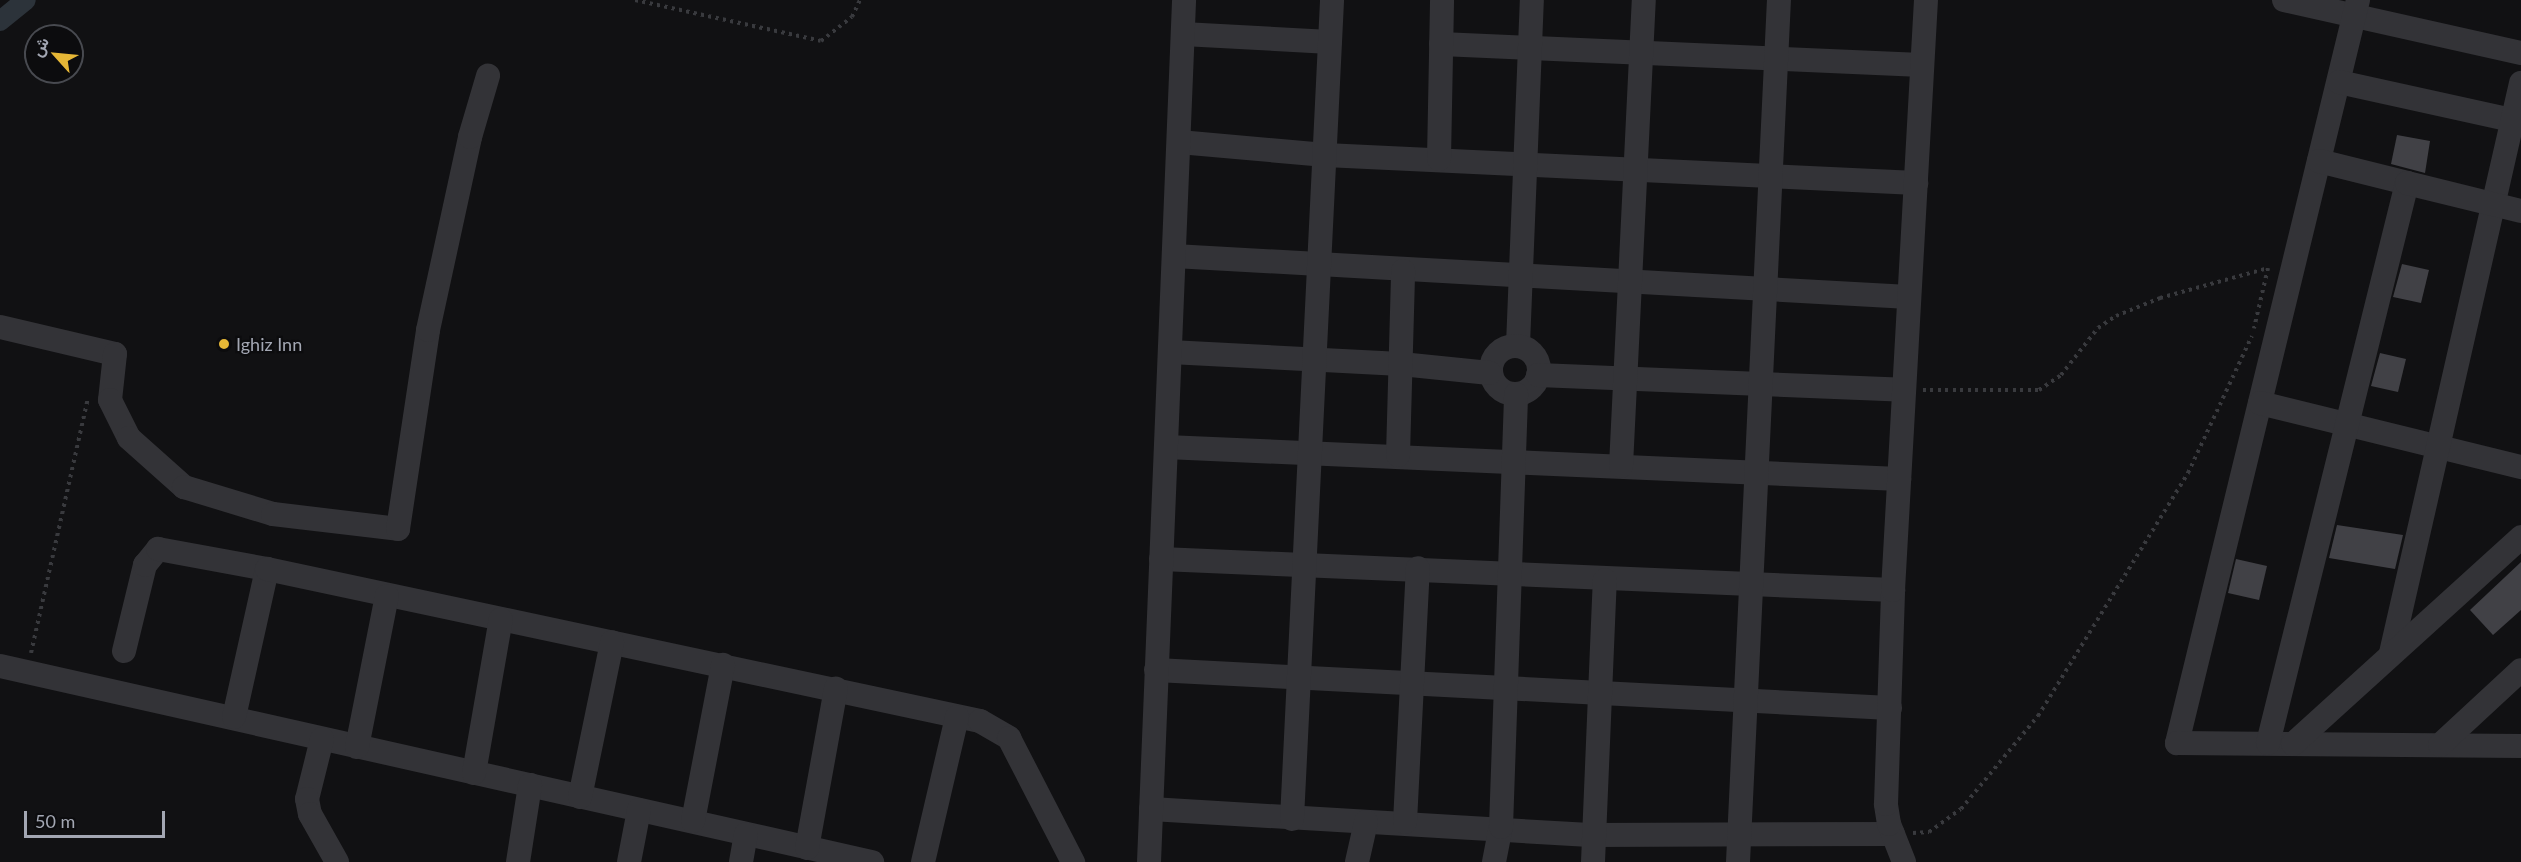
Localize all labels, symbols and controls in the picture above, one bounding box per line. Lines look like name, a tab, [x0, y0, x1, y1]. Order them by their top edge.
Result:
north arrow	[24, 24, 84, 84]
text: ش	[26, 34, 52, 59]
place label: Ighiz Inn	[236, 333, 302, 355]
marker: Ighiz Inn	[217, 337, 231, 351]
scale bar	[27, 799, 168, 837]
text: 50 m	[35, 810, 75, 832]

